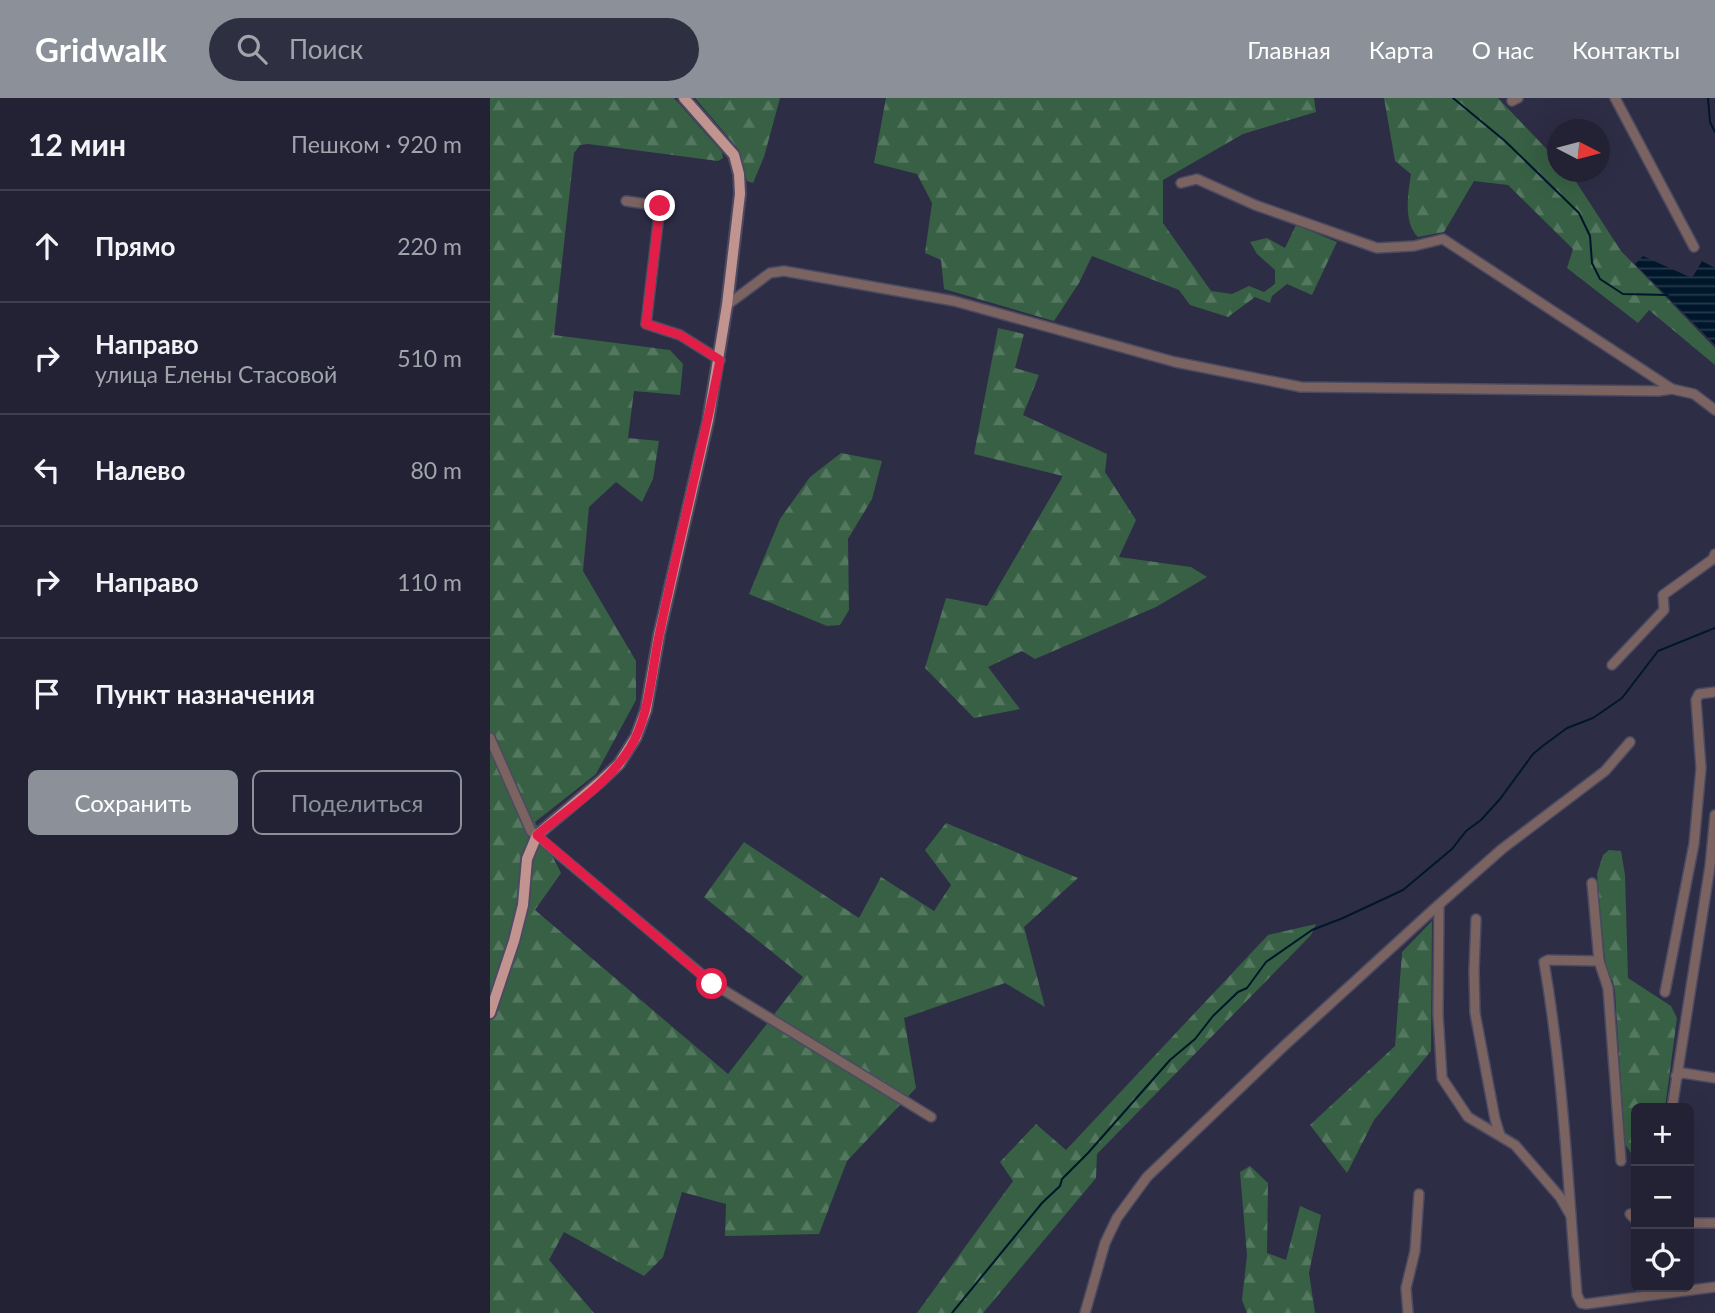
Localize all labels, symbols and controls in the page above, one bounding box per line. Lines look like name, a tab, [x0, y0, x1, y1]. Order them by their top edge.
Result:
search box	[209, 18, 699, 81]
text: Gridwalk	[35, 29, 167, 69]
icon: search	[233, 30, 271, 68]
text: Поиск	[289, 33, 363, 65]
text: Главная	[1247, 35, 1331, 64]
text: Карта	[1369, 35, 1434, 64]
text: О нас	[1472, 35, 1534, 64]
text: Контакты	[1572, 35, 1680, 64]
north arrow	[1547, 119, 1610, 182]
text: 12 мин	[28, 126, 126, 162]
text: Пешком · 920 m	[291, 130, 462, 158]
route end	[644, 190, 675, 221]
icon: ahead	[28, 227, 66, 265]
text: Прямо	[95, 230, 176, 262]
text: 220 m	[397, 232, 462, 260]
text: Направо	[95, 328, 199, 360]
icon: right	[28, 339, 66, 377]
text: 510 m	[397, 344, 462, 372]
text: улица Елены Стасовой	[95, 360, 337, 388]
icon: left	[28, 451, 66, 489]
text: Налево	[95, 454, 185, 486]
text: 80 m	[411, 456, 462, 484]
icon: right	[28, 563, 66, 601]
text: Направо	[95, 566, 199, 598]
text: 110 m	[397, 568, 462, 596]
icon: arrive	[28, 675, 66, 713]
text: Пункт назначения	[95, 678, 315, 710]
button: Сохранить	[28, 770, 238, 835]
button: Поделиться	[252, 770, 462, 835]
route start	[696, 968, 727, 999]
map controls	[1631, 1103, 1694, 1292]
button: +	[1631, 1103, 1694, 1166]
button: −	[1631, 1166, 1694, 1229]
button: locate	[1631, 1229, 1694, 1292]

